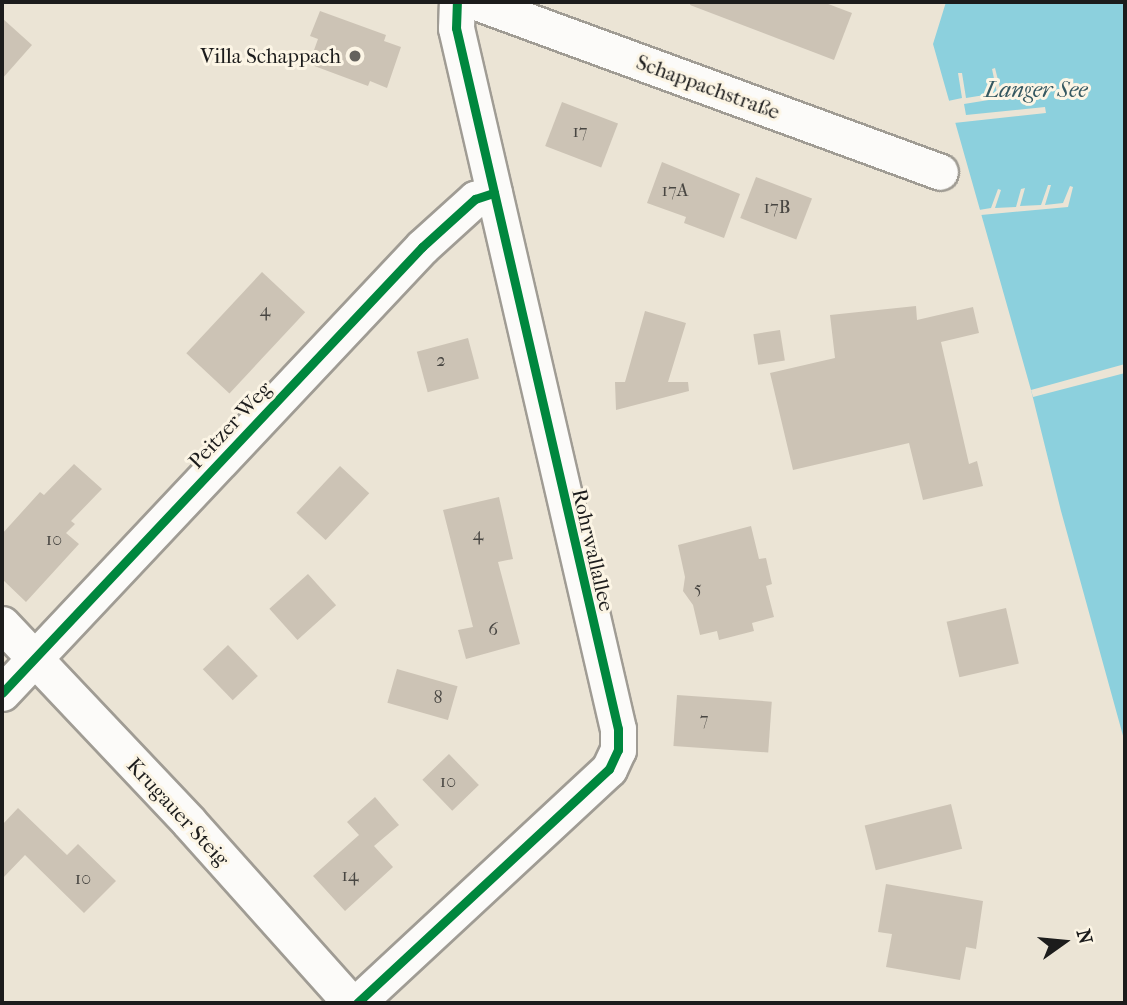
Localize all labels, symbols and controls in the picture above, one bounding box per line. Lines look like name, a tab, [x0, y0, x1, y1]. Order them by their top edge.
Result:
place label: Villa Schappach	[200, 43, 341, 69]
marker: Villa Schappach	[347, 48, 363, 64]
street label: Schappachstraße	[633, 49, 783, 125]
water label: Langer See	[985, 76, 1087, 104]
house number: 17	[572, 121, 588, 143]
house number: 17A	[662, 180, 688, 202]
house number: 17B	[764, 197, 790, 219]
house number: 4	[260, 300, 270, 322]
house number: 2	[436, 350, 446, 372]
street label: Peitzer Weg	[183, 376, 277, 474]
street label: Rohrwallallee	[567, 486, 619, 614]
house number: 4	[473, 524, 483, 546]
house number: 10	[46, 529, 62, 551]
house number: 5	[694, 578, 702, 600]
house number: 6	[488, 619, 498, 641]
house number: 8	[433, 687, 443, 709]
house number: 7	[700, 709, 708, 731]
street label: Krugauer Steig	[121, 753, 235, 871]
house number: 10	[440, 771, 456, 793]
house number: 14	[341, 865, 359, 887]
house number: 10	[75, 868, 91, 890]
north arrow	[1029, 907, 1099, 977]
text: N	[1072, 927, 1097, 946]

